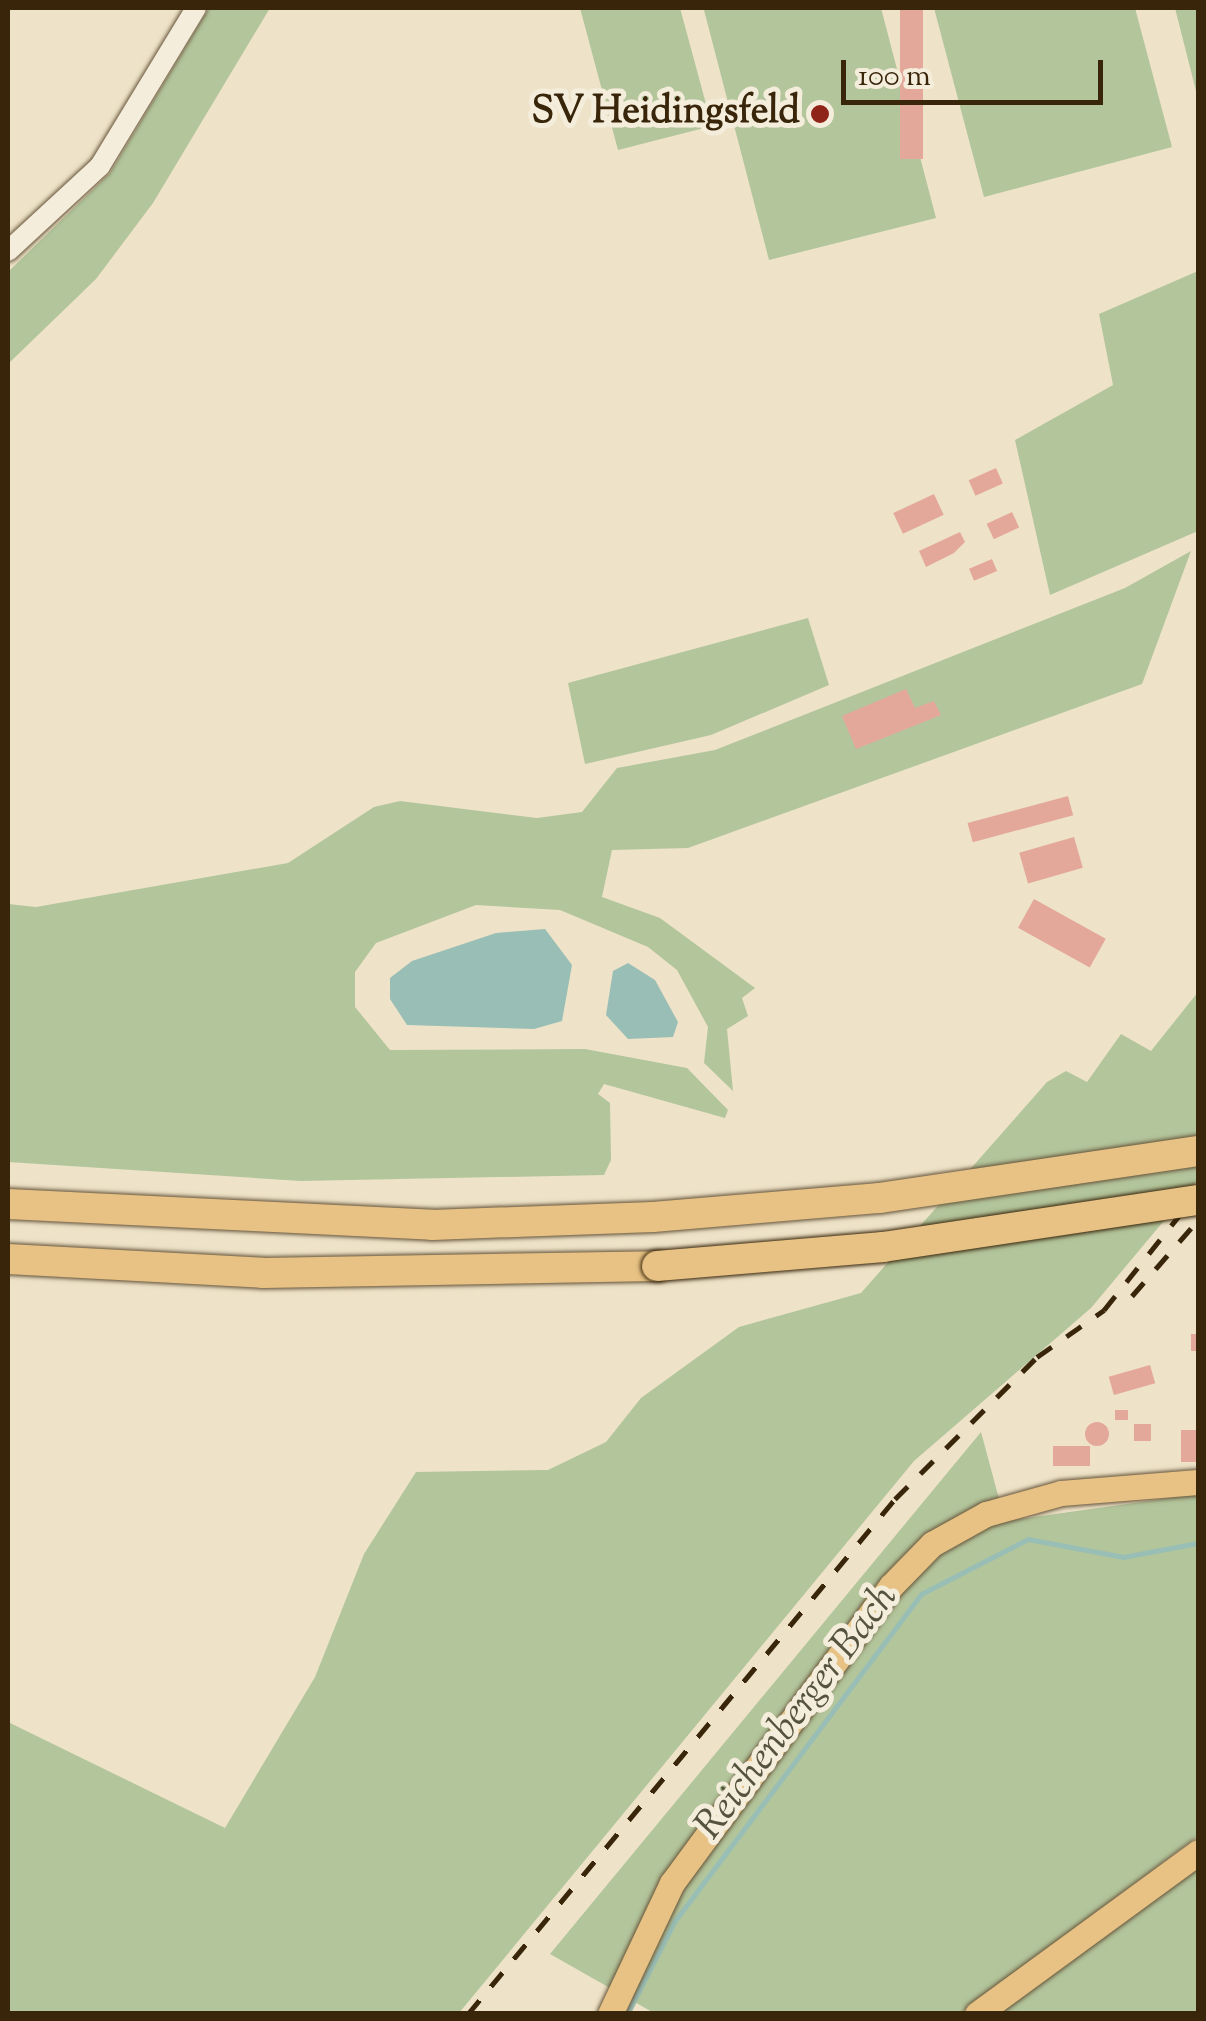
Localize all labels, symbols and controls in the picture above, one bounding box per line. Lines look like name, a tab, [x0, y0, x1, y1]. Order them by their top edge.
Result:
scale bar	[846, 40, 1108, 102]
text: 100 m	[858, 56, 931, 99]
place label: SV Heidingsfeld	[531, 91, 800, 137]
marker: SV Heidingsfeld	[809, 103, 831, 125]
water label: Reichenberger Bach	[687, 1576, 909, 1850]

